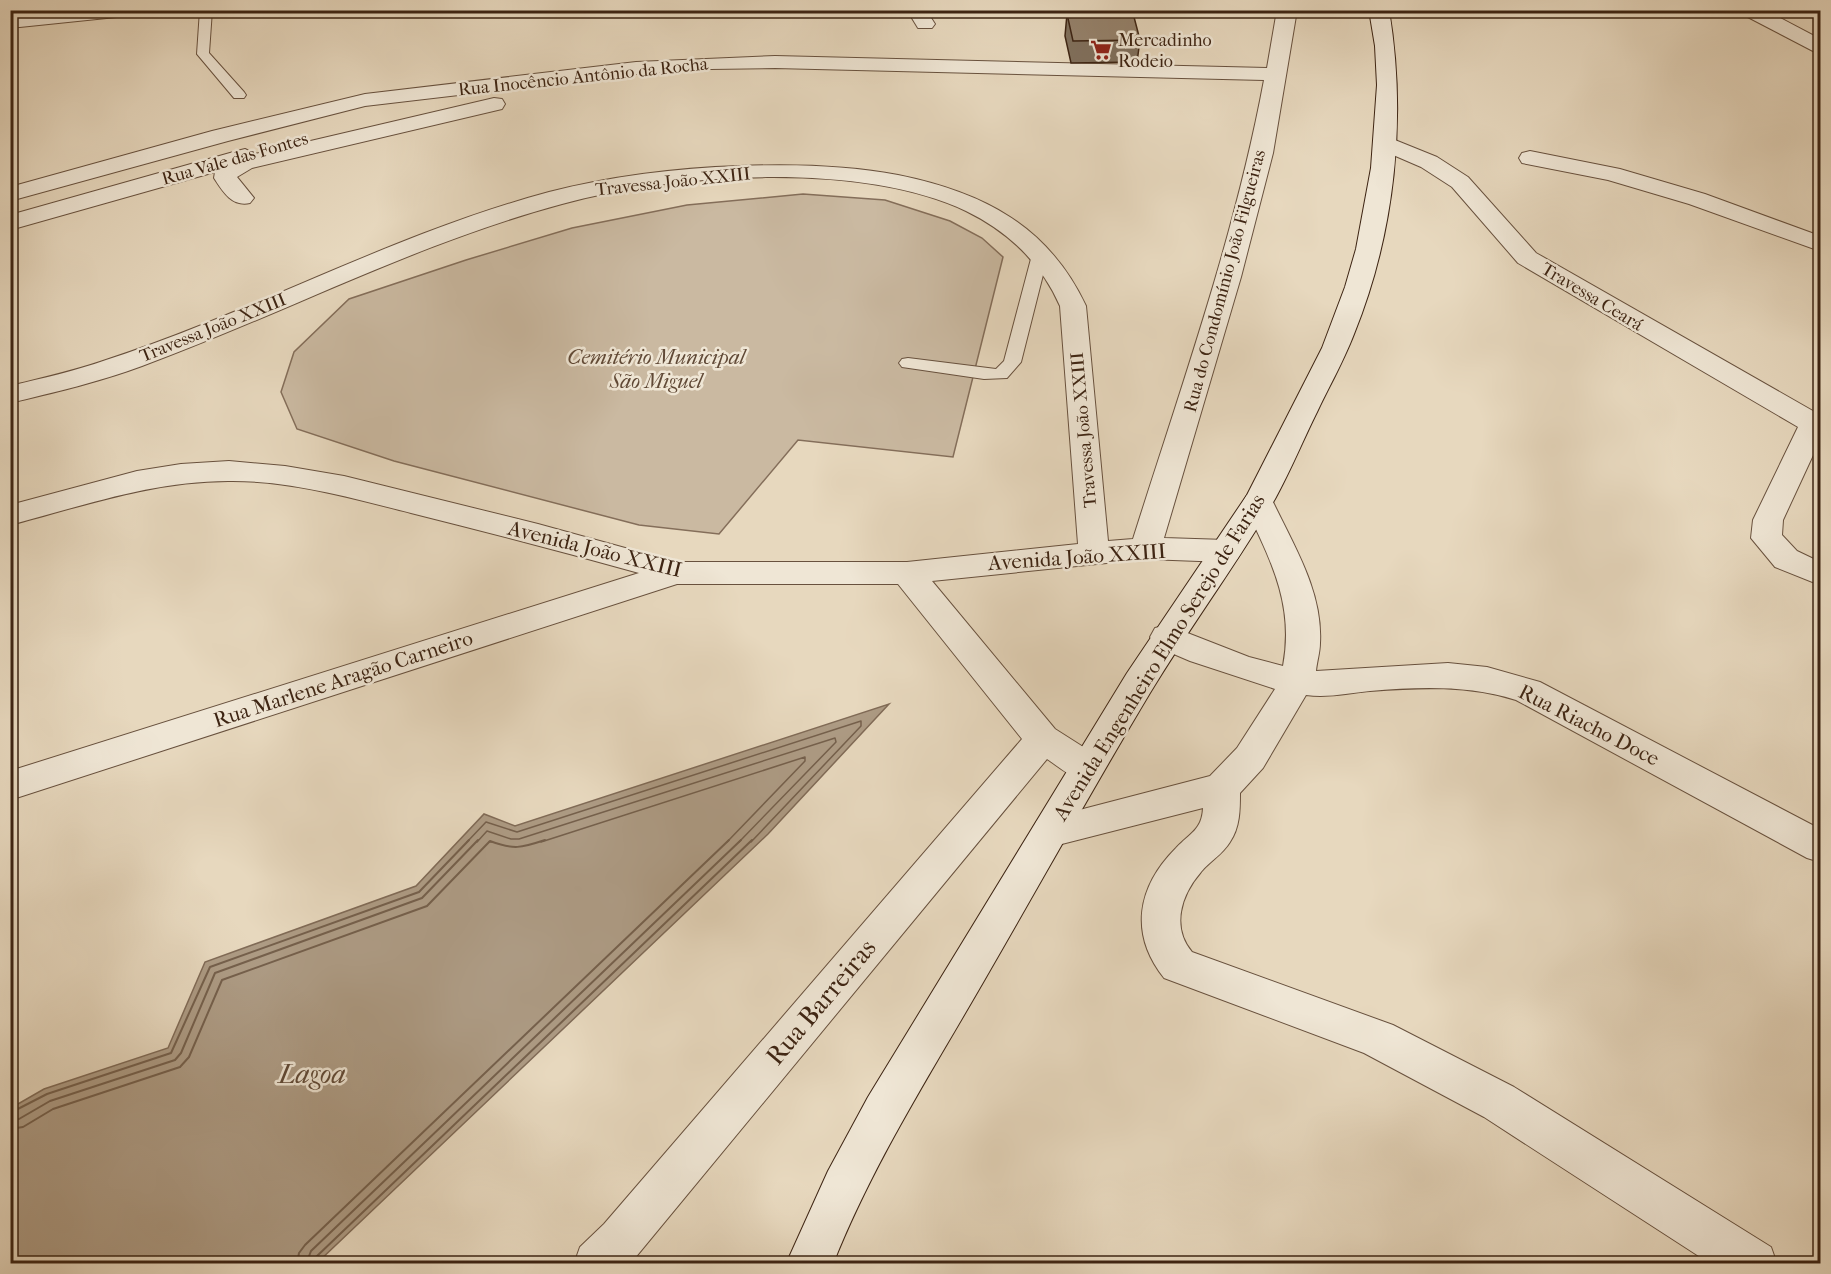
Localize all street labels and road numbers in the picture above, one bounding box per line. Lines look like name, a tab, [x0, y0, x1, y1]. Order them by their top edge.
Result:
street label: Rua Inocêncio Antônio da Rocha	[457, 53, 710, 101]
street label: Rua Vale das Fontes	[159, 128, 311, 190]
street label: Rua do Condomínio João Filgueiras	[1180, 147, 1270, 414]
street label: Travessa João XXIII	[594, 163, 752, 201]
street label: Travessa Ceará	[1537, 258, 1647, 336]
street label: Travessa João XXIII	[137, 289, 289, 367]
street label: Travessa João XXIII	[1067, 351, 1101, 509]
street label: Avenida Engenheiro Elmo Serejo de Farias	[1048, 489, 1270, 826]
street label: Avenida João XXIII	[505, 516, 684, 582]
street label: Avenida João XXIII	[986, 539, 1167, 575]
street label: Rua Marlene Aragão Carneiro	[210, 626, 476, 732]
street label: Rua Riacho Doce	[1515, 679, 1663, 771]
street label: Rua Barreiras	[759, 933, 883, 1071]

